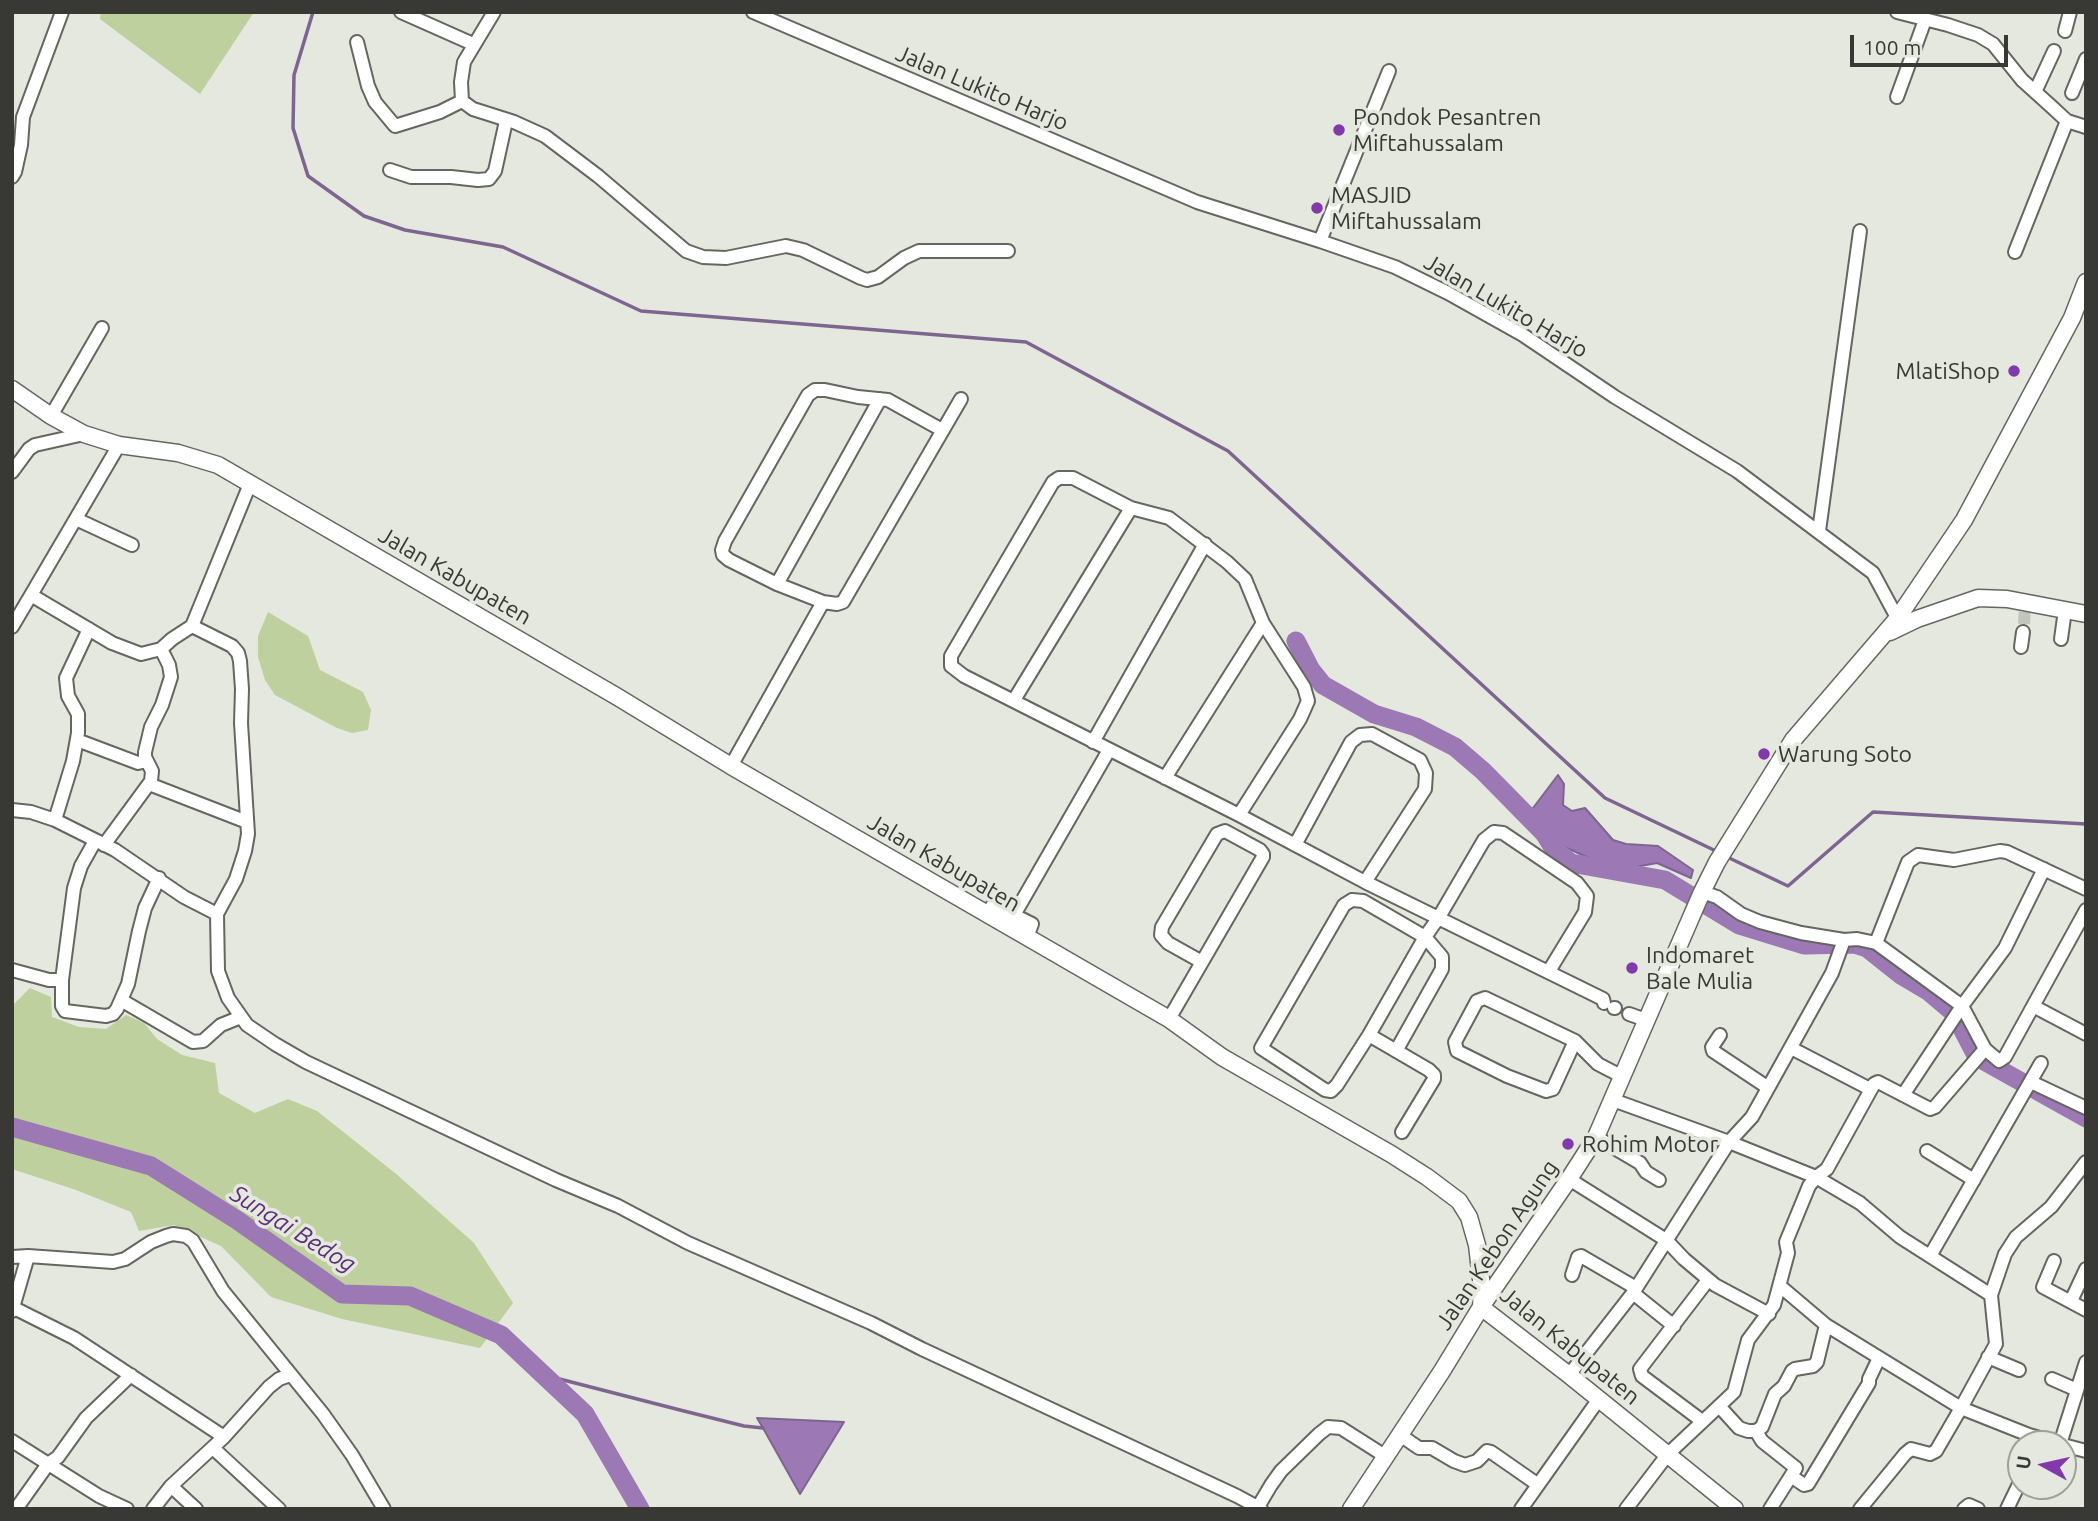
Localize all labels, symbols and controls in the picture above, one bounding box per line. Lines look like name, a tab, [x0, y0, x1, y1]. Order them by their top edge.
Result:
scale bar	[1853, 21, 2010, 65]
text: 100 m	[1863, 35, 1921, 59]
street label: Jalan Lukito Harjo	[892, 39, 1072, 137]
place label: Pondok Pesantren Miftahussalam	[1353, 103, 1541, 157]
marker: Pondok Pesantren Miftahussalam	[1331, 122, 1347, 138]
place label: MASJID Miftahussalam	[1331, 181, 1482, 235]
marker: MASJID Miftahussalam	[1309, 200, 1325, 216]
street label: Jalan Lukito Harjo	[1419, 248, 1593, 364]
place label: MlatiShop	[1895, 357, 2000, 385]
marker: MlatiShop	[2006, 363, 2022, 379]
street label: Jalan Kabupaten	[374, 521, 536, 631]
place label: Warung Soto	[1778, 740, 1912, 768]
marker: Warung Soto	[1756, 746, 1772, 762]
street label: Jalan Kabupaten	[863, 808, 1025, 918]
place label: Indomaret Bale Mulia	[1646, 941, 1754, 995]
marker: Indomaret Bale Mulia	[1624, 960, 1640, 976]
place label: Rohim Motor	[1582, 1130, 1718, 1158]
marker: Rohim Motor	[1560, 1136, 1576, 1152]
street label: Jalan Kebon Agung	[1430, 1155, 1564, 1335]
water label: Sungai Bedog	[225, 1179, 361, 1279]
street label: Jalan Kabupaten	[1495, 1281, 1645, 1411]
north arrow	[2007, 1430, 2077, 1500]
text: U	[2011, 1454, 2035, 1470]

